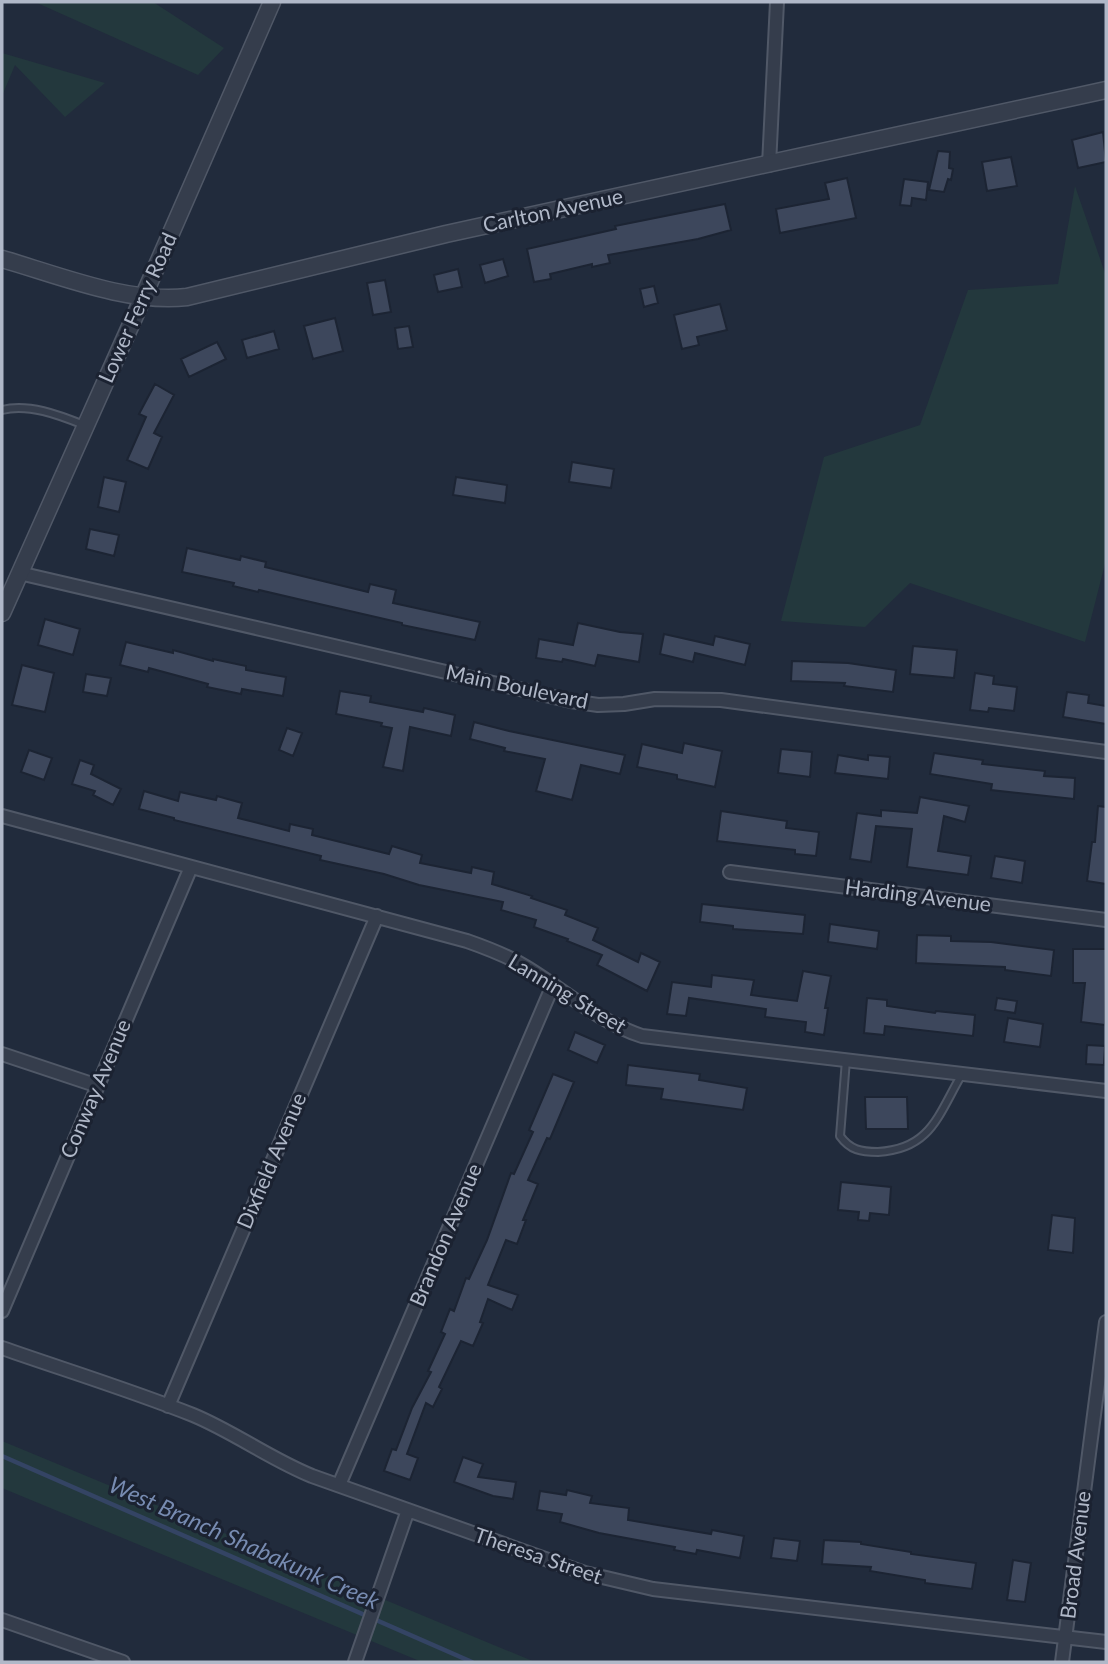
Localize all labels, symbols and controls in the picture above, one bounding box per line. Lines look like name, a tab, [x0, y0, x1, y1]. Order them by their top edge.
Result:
street label: Carlton Avenue	[480, 183, 625, 237]
street label: Lower Ferry Road	[92, 229, 181, 386]
street label: Main Boulevard	[444, 658, 591, 713]
street label: Harding Avenue	[844, 873, 993, 916]
street label: Lanning Street	[504, 948, 632, 1038]
street label: Conway Avenue	[54, 1015, 135, 1162]
street label: Dixfield Avenue	[231, 1089, 311, 1232]
street label: Brandon Avenue	[403, 1159, 486, 1310]
water label: West Branch Shabakunk Creek	[105, 1470, 385, 1615]
street label: Broad Avenue	[1054, 1489, 1095, 1620]
street label: Theresa Street	[471, 1521, 606, 1588]

